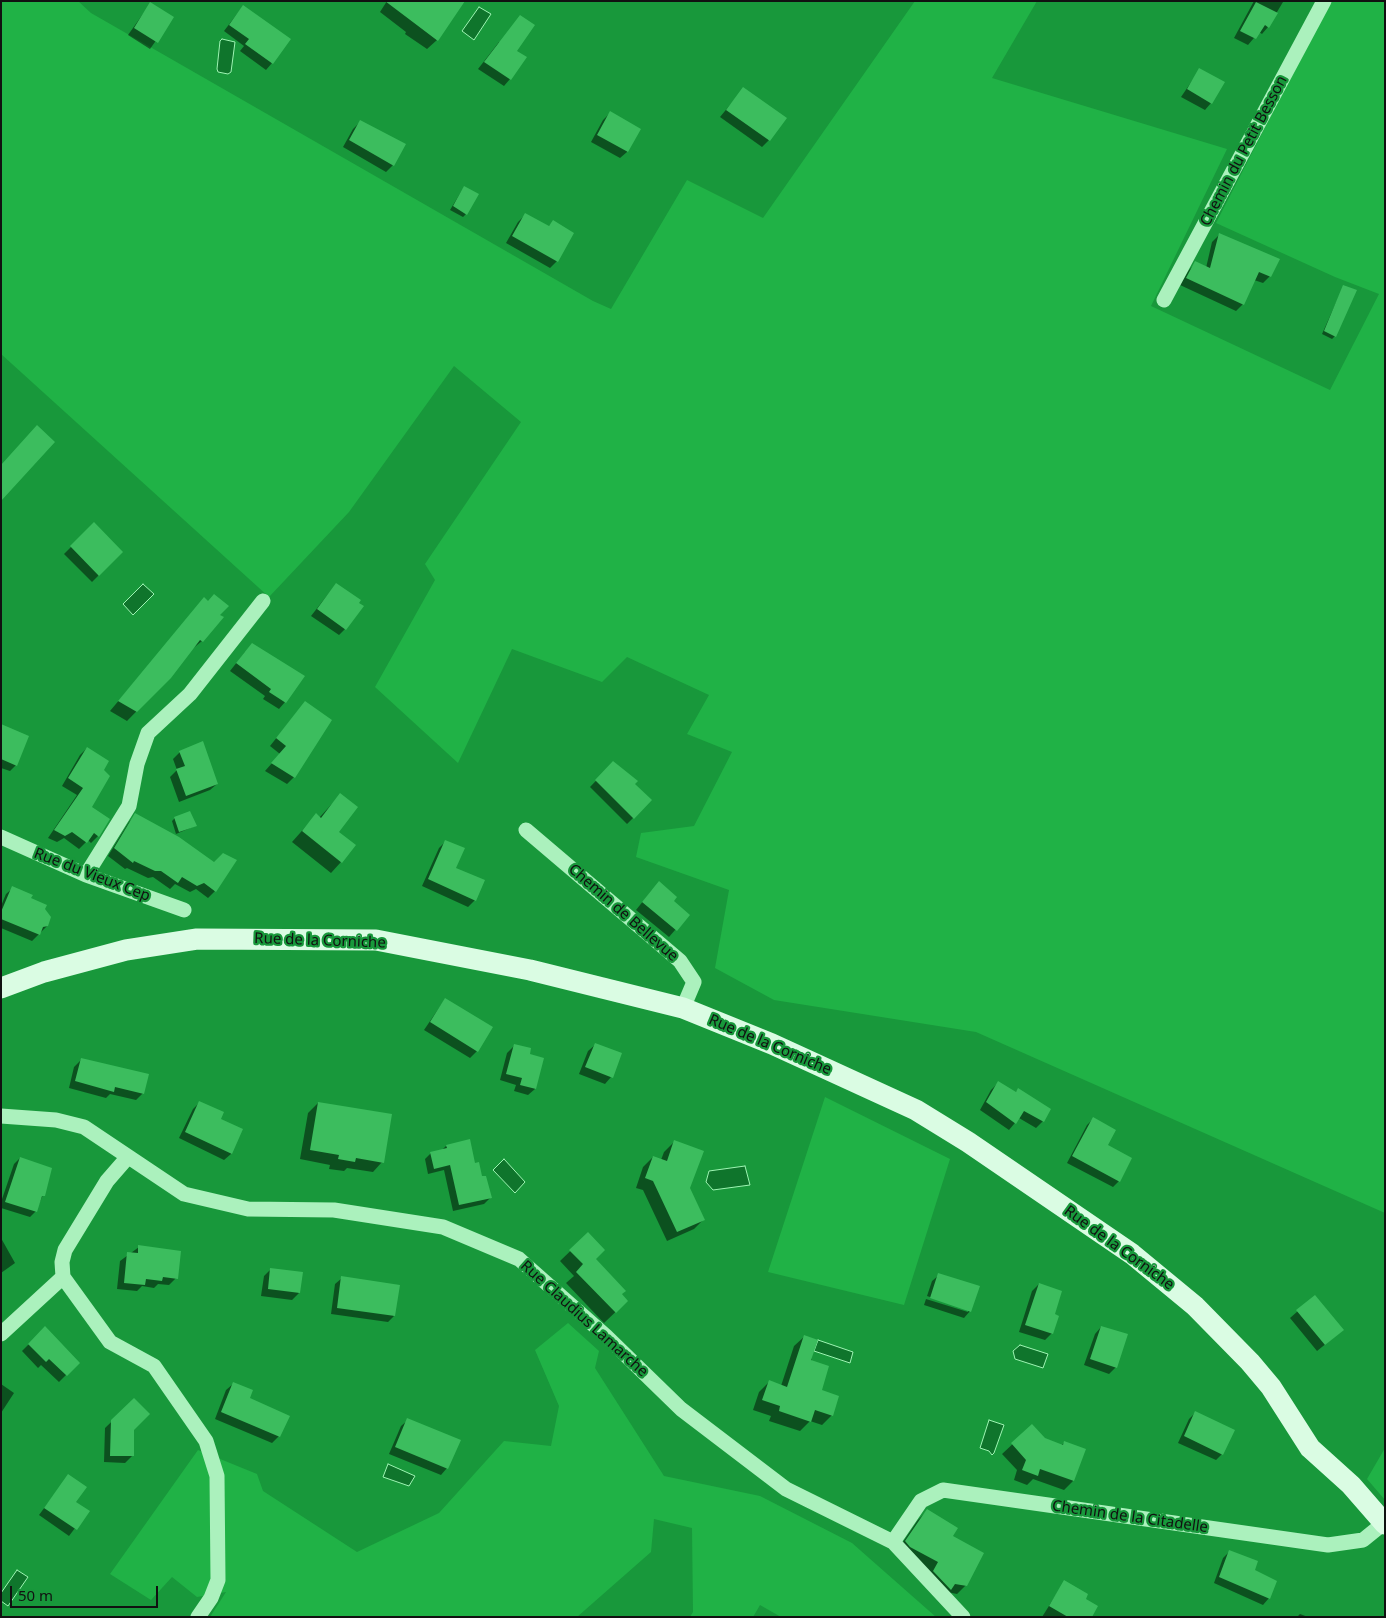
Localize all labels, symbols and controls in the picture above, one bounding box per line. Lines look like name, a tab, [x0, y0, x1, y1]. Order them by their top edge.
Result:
street label: Chemin du Petit Besson	[1197, 73, 1291, 229]
street label: Rue du Vieux Cep	[31, 845, 153, 905]
street label: Chemin de Bellevue	[565, 861, 681, 965]
street label: Rue de la Corniche	[254, 930, 386, 952]
street label: Rue de la Corniche	[706, 1011, 834, 1079]
street label: Rue de la Corniche	[1060, 1202, 1178, 1294]
street label: Rue Claudius Lamarche	[517, 1257, 651, 1381]
street label: Chemin de la Citadelle	[1051, 1497, 1209, 1537]
scale bar	[12, 1576, 160, 1608]
text: 50 m	[18, 1585, 53, 1605]

